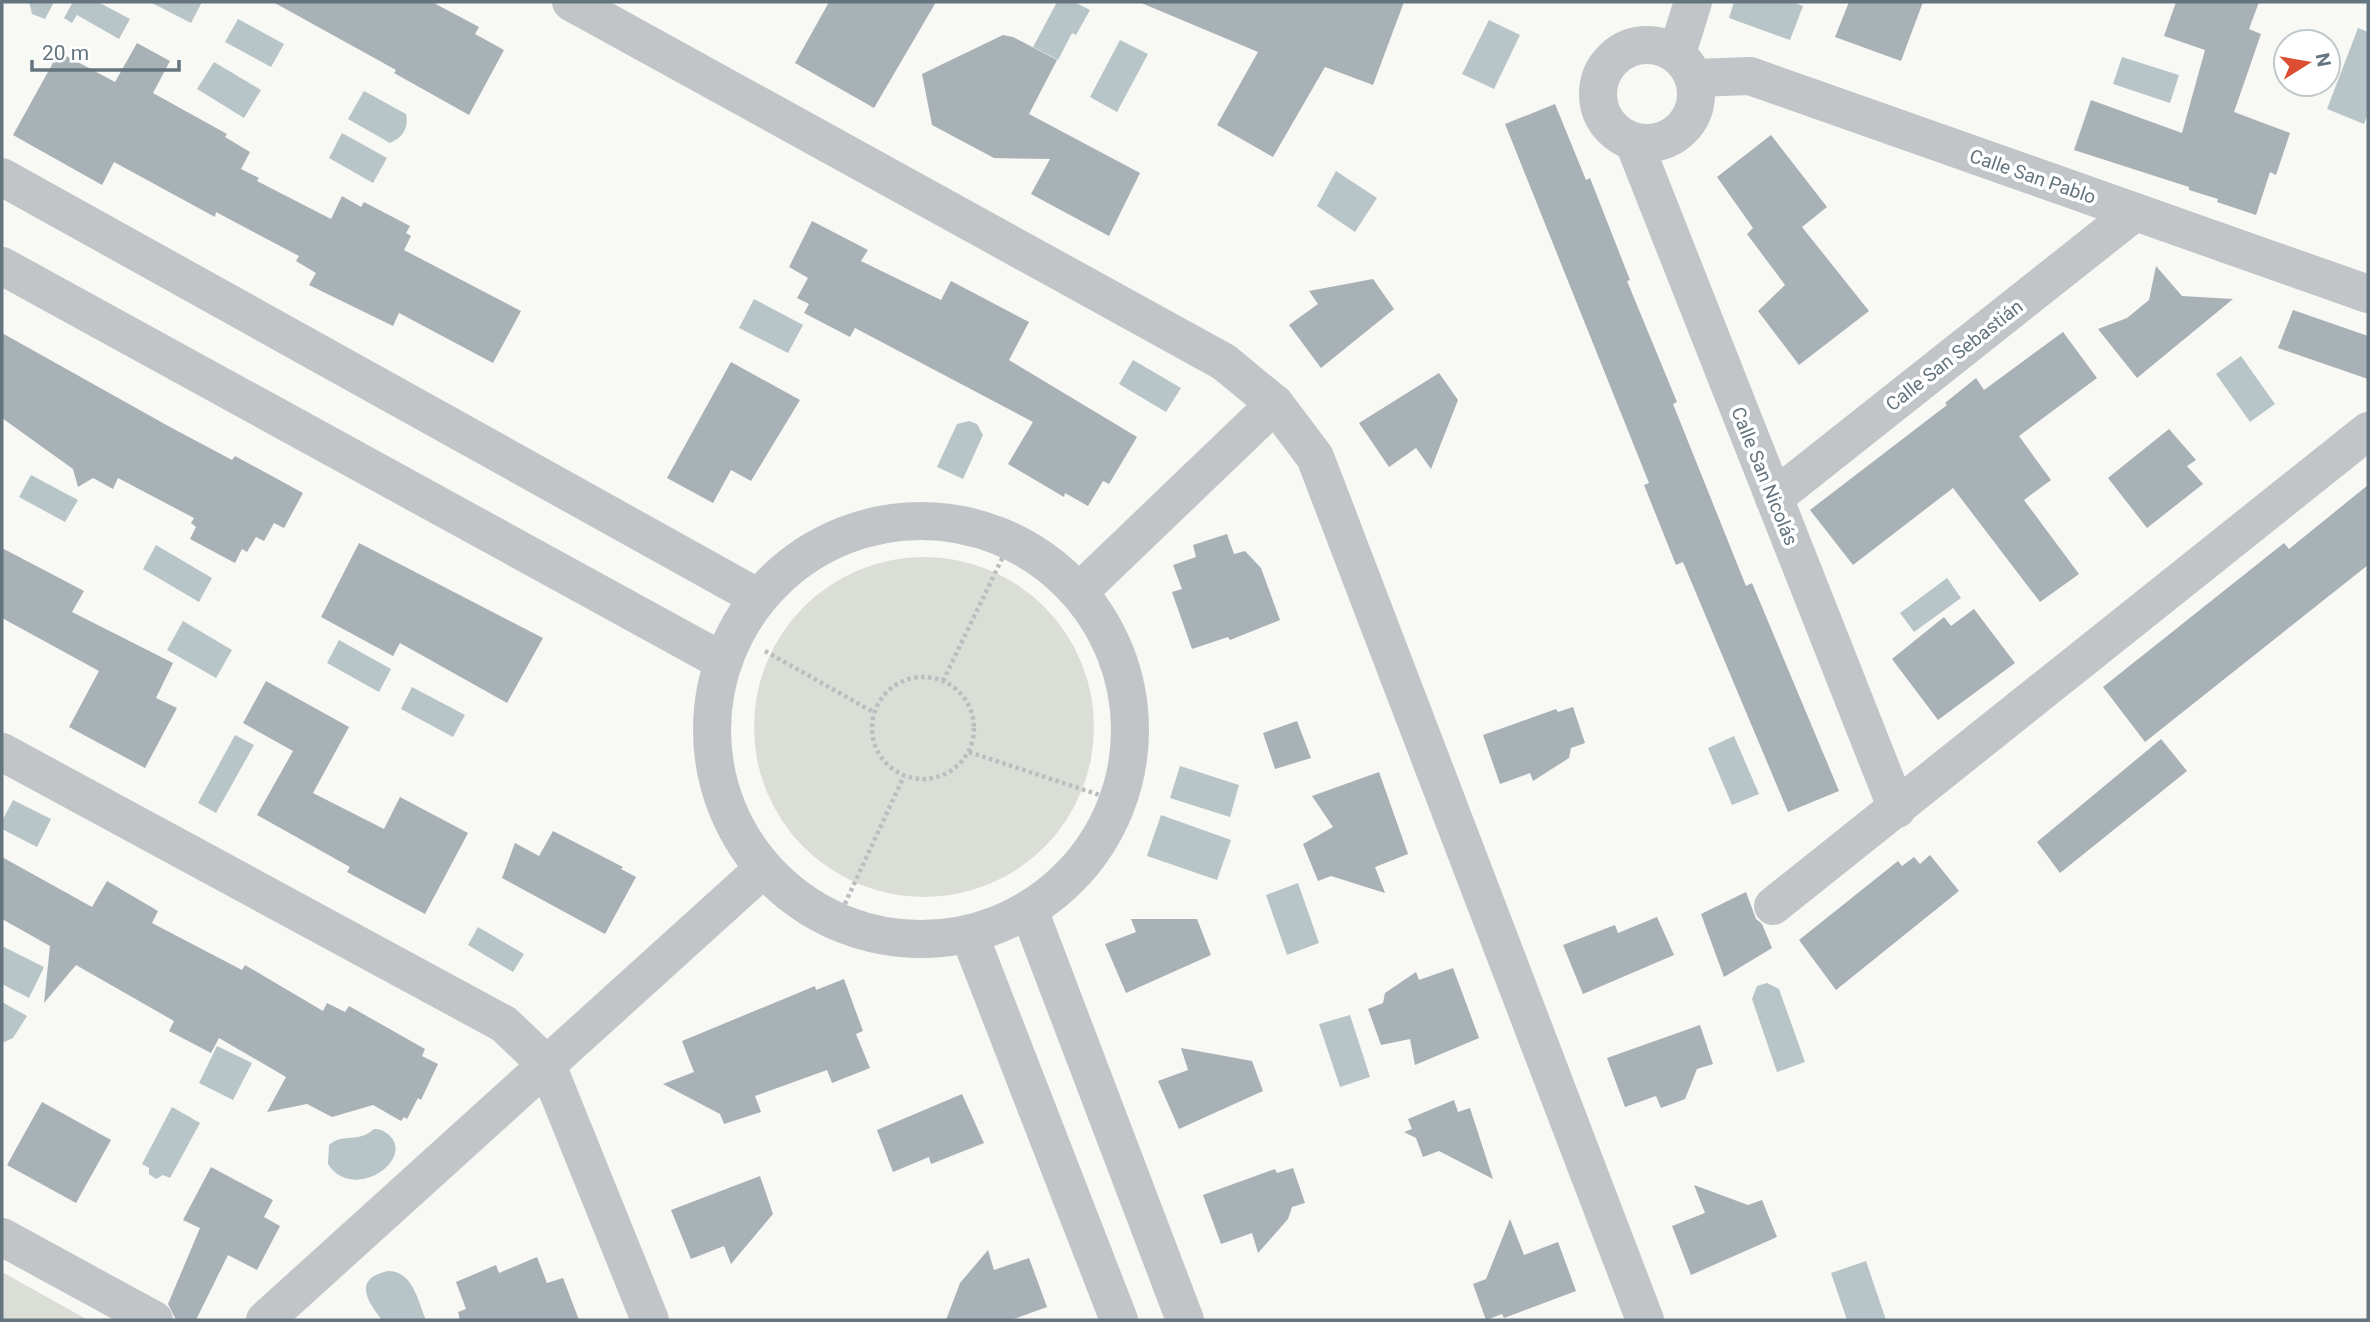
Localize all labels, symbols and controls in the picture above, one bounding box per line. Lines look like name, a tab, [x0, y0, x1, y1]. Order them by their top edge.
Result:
scale bar	[32, 28, 178, 72]
north arrow	[2272, 28, 2342, 98]
text: 20 m	[42, 41, 89, 65]
text: N	[2311, 51, 2336, 69]
street label: Calle San Pablo	[1967, 144, 2099, 209]
street label: Calle San Sebastián	[1881, 295, 2027, 416]
street label: Calle San Nicolás	[1726, 404, 1803, 549]

